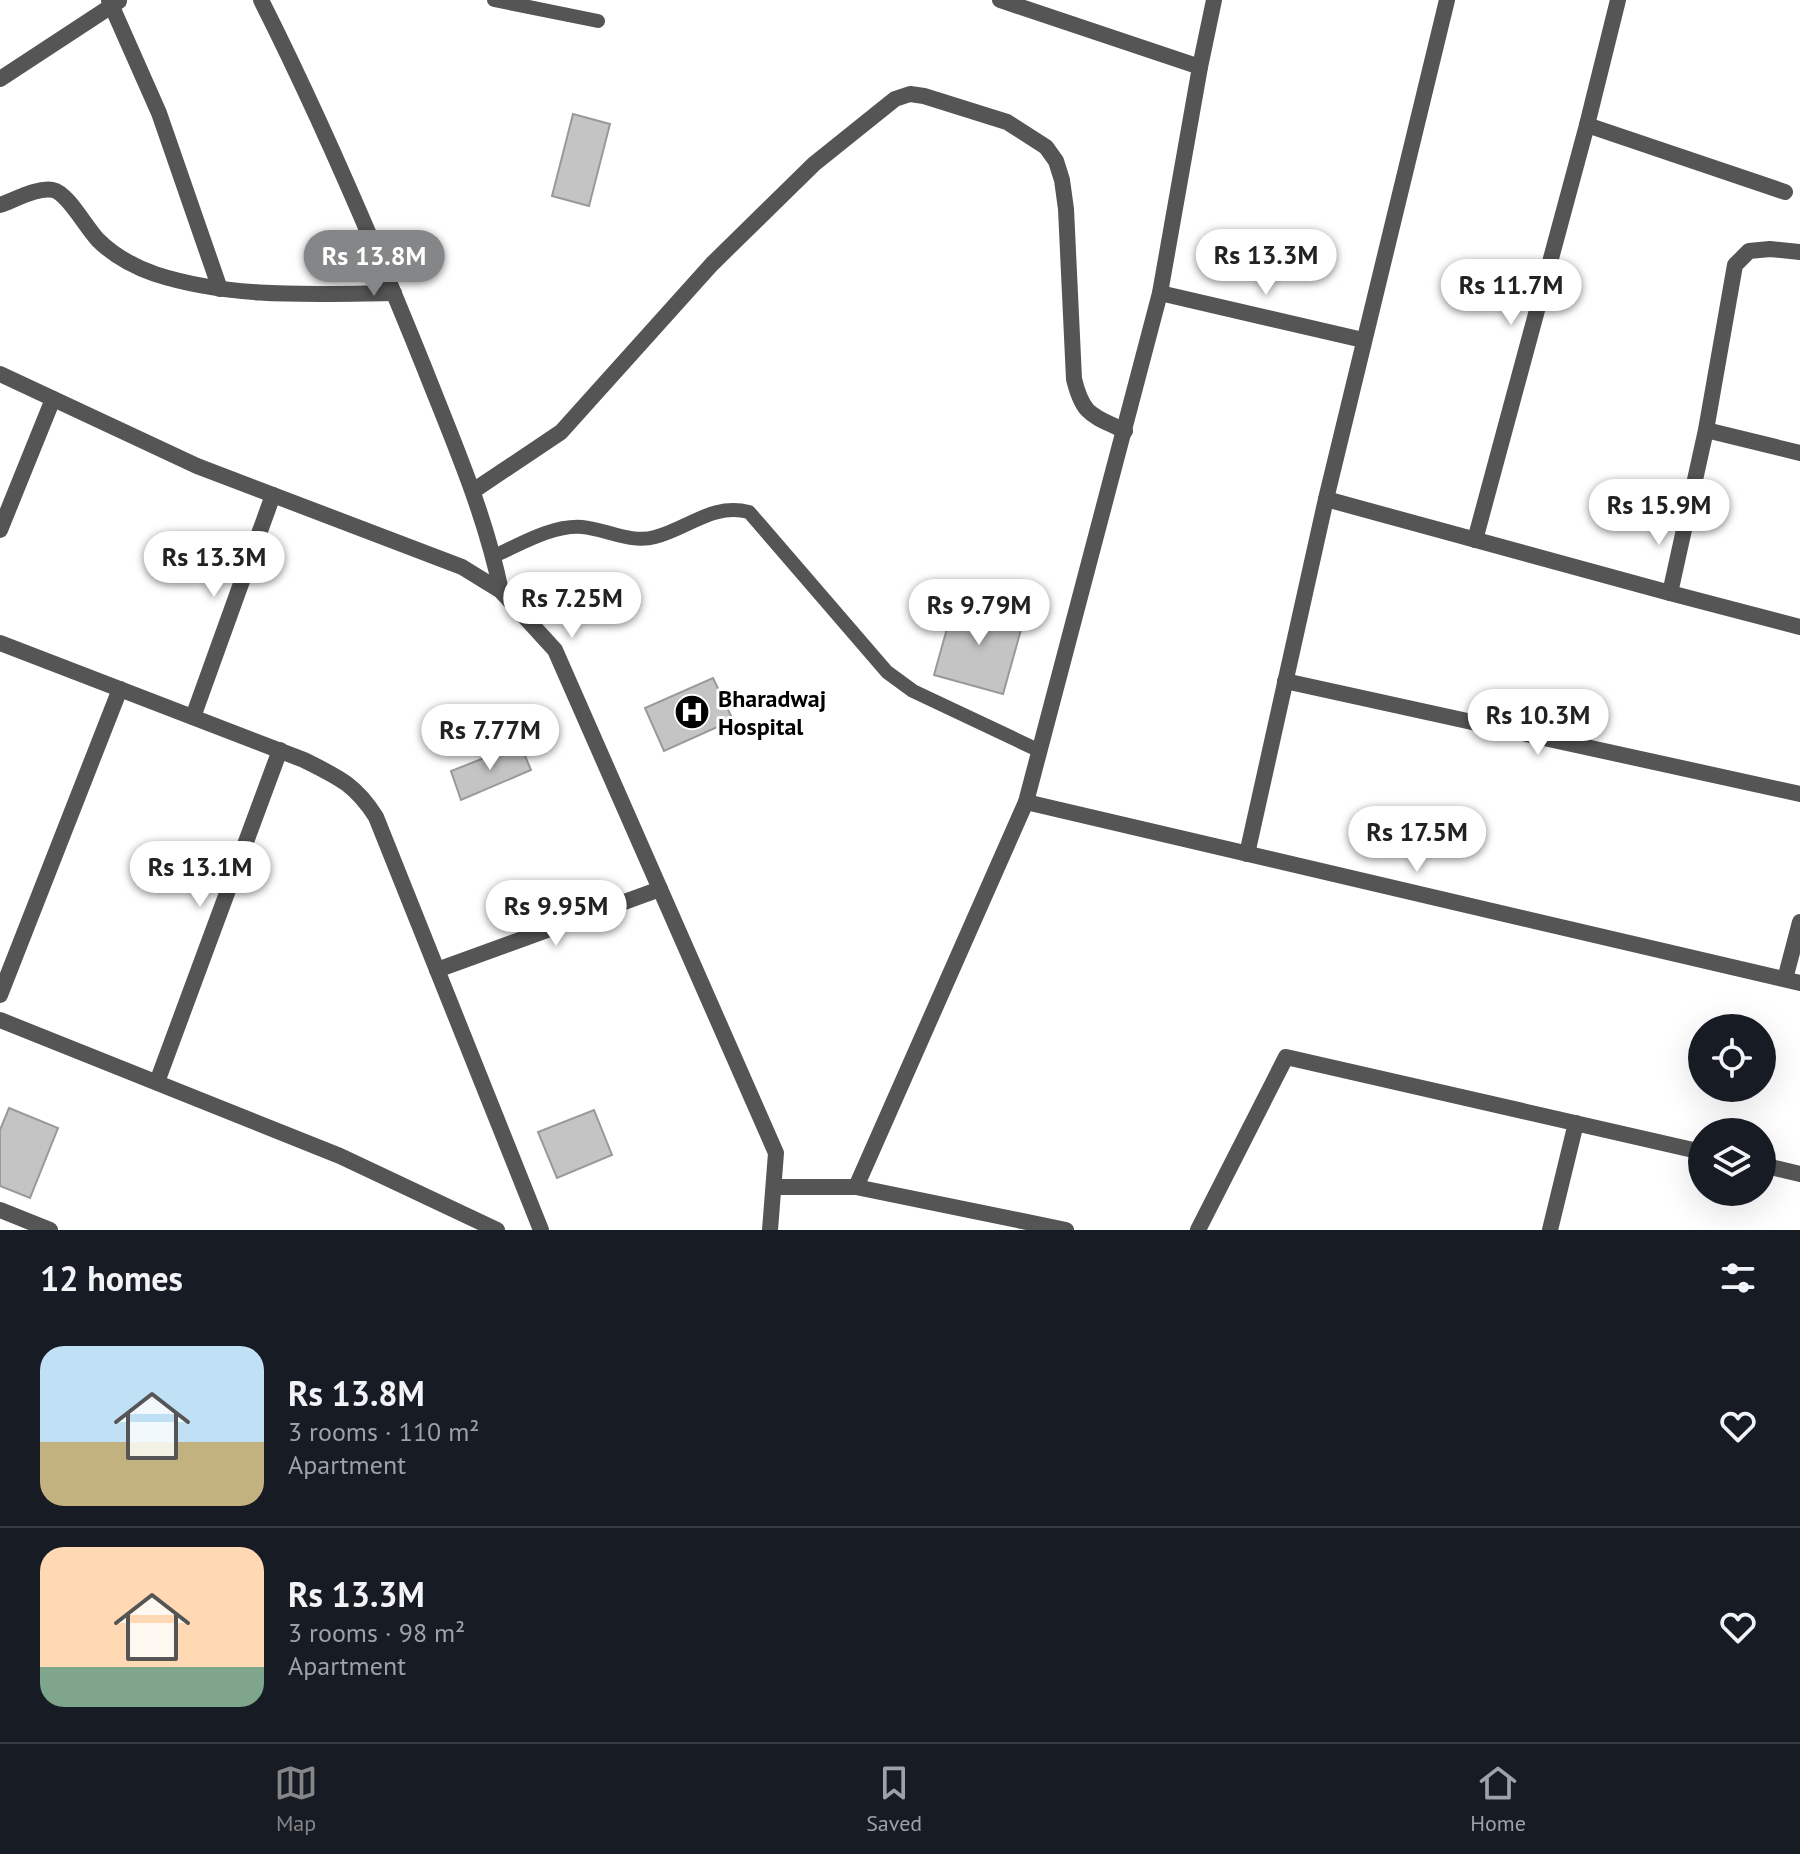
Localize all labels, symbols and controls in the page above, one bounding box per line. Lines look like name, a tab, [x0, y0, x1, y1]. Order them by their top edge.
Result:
pin: Rs 13.3M	[1183, 229, 1349, 297]
pin: Rs 13.8M	[291, 230, 457, 298]
text: Rs 13.3M	[1214, 238, 1318, 271]
text: Rs 13.8M	[322, 239, 426, 272]
pin: Rs 11.7M	[1428, 259, 1594, 327]
text: Rs 11.7M	[1459, 268, 1563, 301]
pin: Rs 15.9M	[1576, 479, 1742, 547]
text: Rs 15.9M	[1607, 488, 1711, 521]
pin: Rs 13.3M	[131, 531, 297, 599]
text: Rs 13.3M	[162, 540, 266, 573]
pin: Rs 7.25M	[489, 572, 655, 640]
pin: Rs 9.79M	[896, 579, 1062, 647]
text: Rs 7.25M	[521, 581, 623, 614]
text: Rs 9.79M	[927, 588, 1031, 621]
place label: Bharadwaj Hospital	[718, 683, 826, 742]
pin: Rs 10.3M	[1455, 689, 1621, 757]
hospital icon: Bharadwaj Hospital	[673, 693, 711, 731]
text: Rs 10.3M	[1486, 698, 1590, 731]
pin: Rs 7.77M	[407, 704, 573, 772]
text: Rs 7.77M	[439, 713, 541, 746]
pin: Rs 17.5M	[1334, 806, 1500, 874]
text: Rs 17.5M	[1366, 815, 1468, 848]
pin: Rs 13.1M	[117, 841, 283, 909]
text: Rs 13.1M	[148, 850, 252, 883]
pin: Rs 9.95M	[473, 880, 639, 948]
text: Rs 9.95M	[504, 889, 608, 922]
map controls	[1688, 1014, 1776, 1206]
button: locate	[1688, 1014, 1776, 1102]
button: layers	[1688, 1118, 1776, 1206]
text: 12 homes	[40, 1256, 183, 1300]
icon: filters	[1716, 1256, 1760, 1300]
text: Rs 13.8M	[288, 1371, 425, 1415]
icon: home	[104, 1378, 200, 1474]
icon: heart	[1716, 1404, 1760, 1448]
text: 3 rooms · 110 m²	[288, 1415, 480, 1448]
text: Apartment	[288, 1448, 406, 1481]
text: Rs 13.3M	[288, 1572, 425, 1616]
icon: home	[104, 1579, 200, 1675]
icon: heart	[1716, 1605, 1760, 1649]
text: 3 rooms · 98 m²	[288, 1616, 465, 1649]
text: Apartment	[288, 1649, 406, 1682]
tab: Map	[274, 1761, 318, 1837]
tab: Saved	[866, 1761, 922, 1837]
tab: Home	[1470, 1761, 1526, 1837]

